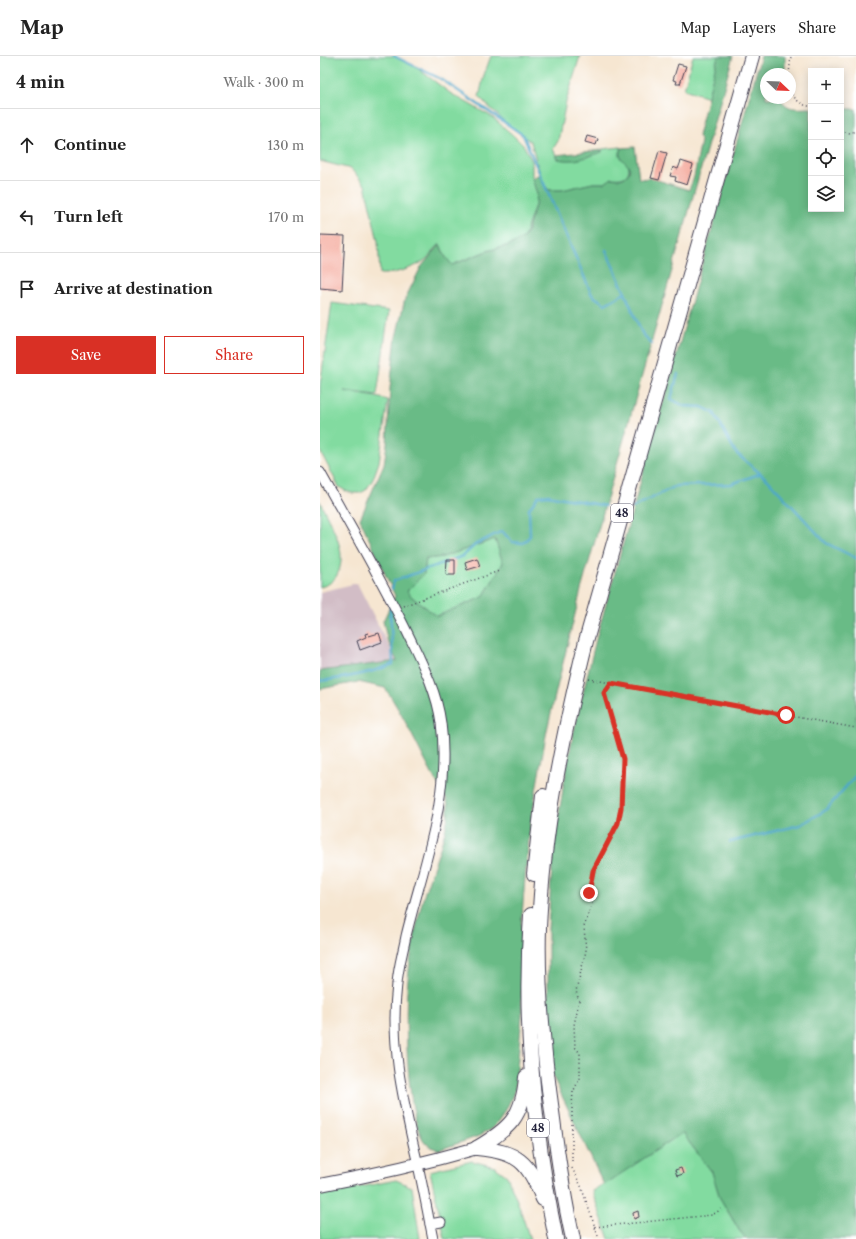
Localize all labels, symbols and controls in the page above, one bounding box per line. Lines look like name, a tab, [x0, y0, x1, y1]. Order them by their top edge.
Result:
text: Map	[20, 16, 64, 39]
text: Map	[680, 19, 710, 37]
text: Layers	[732, 19, 776, 37]
text: Share	[798, 19, 836, 37]
north arrow	[760, 68, 796, 104]
map controls	[808, 68, 844, 212]
button: +	[808, 68, 844, 104]
text: 4 min	[16, 72, 65, 92]
text: Walk · 300 m	[223, 74, 304, 90]
button: −	[808, 104, 844, 140]
icon: ahead	[16, 134, 38, 156]
text: Continue	[54, 135, 126, 154]
text: 130 m	[268, 137, 304, 153]
button: locate	[808, 140, 844, 176]
button: layers	[808, 176, 844, 212]
icon: left	[16, 206, 38, 228]
text: Turn left	[54, 207, 123, 226]
text: 170 m	[268, 209, 304, 225]
icon: arrive	[16, 278, 38, 300]
text: Arrive at destination	[54, 279, 213, 298]
button: Save	[16, 336, 156, 374]
button: Share	[164, 336, 304, 374]
road number: 48	[611, 504, 633, 522]
route start	[777, 706, 795, 724]
route end	[580, 884, 598, 902]
road number: 48	[527, 1119, 549, 1137]

